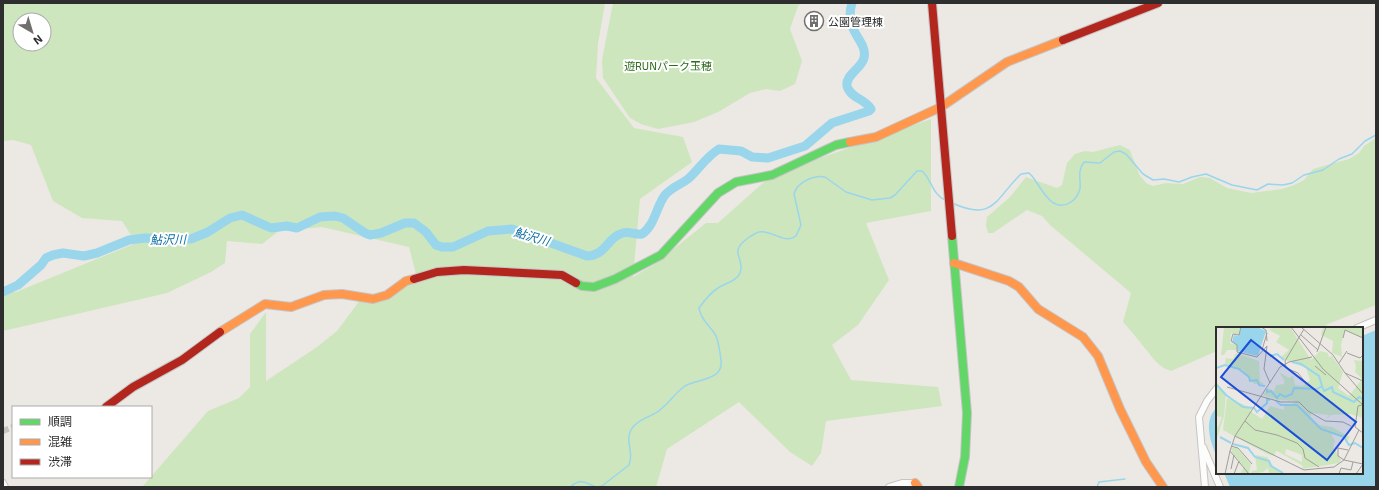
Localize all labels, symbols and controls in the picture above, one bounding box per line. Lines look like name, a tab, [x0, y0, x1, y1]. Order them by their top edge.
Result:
building icon: 公園管理棟	[803, 10, 825, 32]
north arrow	[12, 12, 52, 52]
place label: 公園管理棟	[828, 15, 883, 28]
text: N	[31, 33, 46, 48]
park label: 遊RUNパーク玉穂	[624, 59, 712, 72]
water label: 鮎沢川	[513, 224, 553, 248]
water label: 鮎沢川	[150, 232, 188, 246]
inset map	[1216, 327, 1363, 474]
legend	[12, 406, 152, 478]
text: 順調	[48, 414, 72, 428]
text: 混雑	[48, 434, 72, 448]
text: 渋滞	[48, 454, 72, 468]

